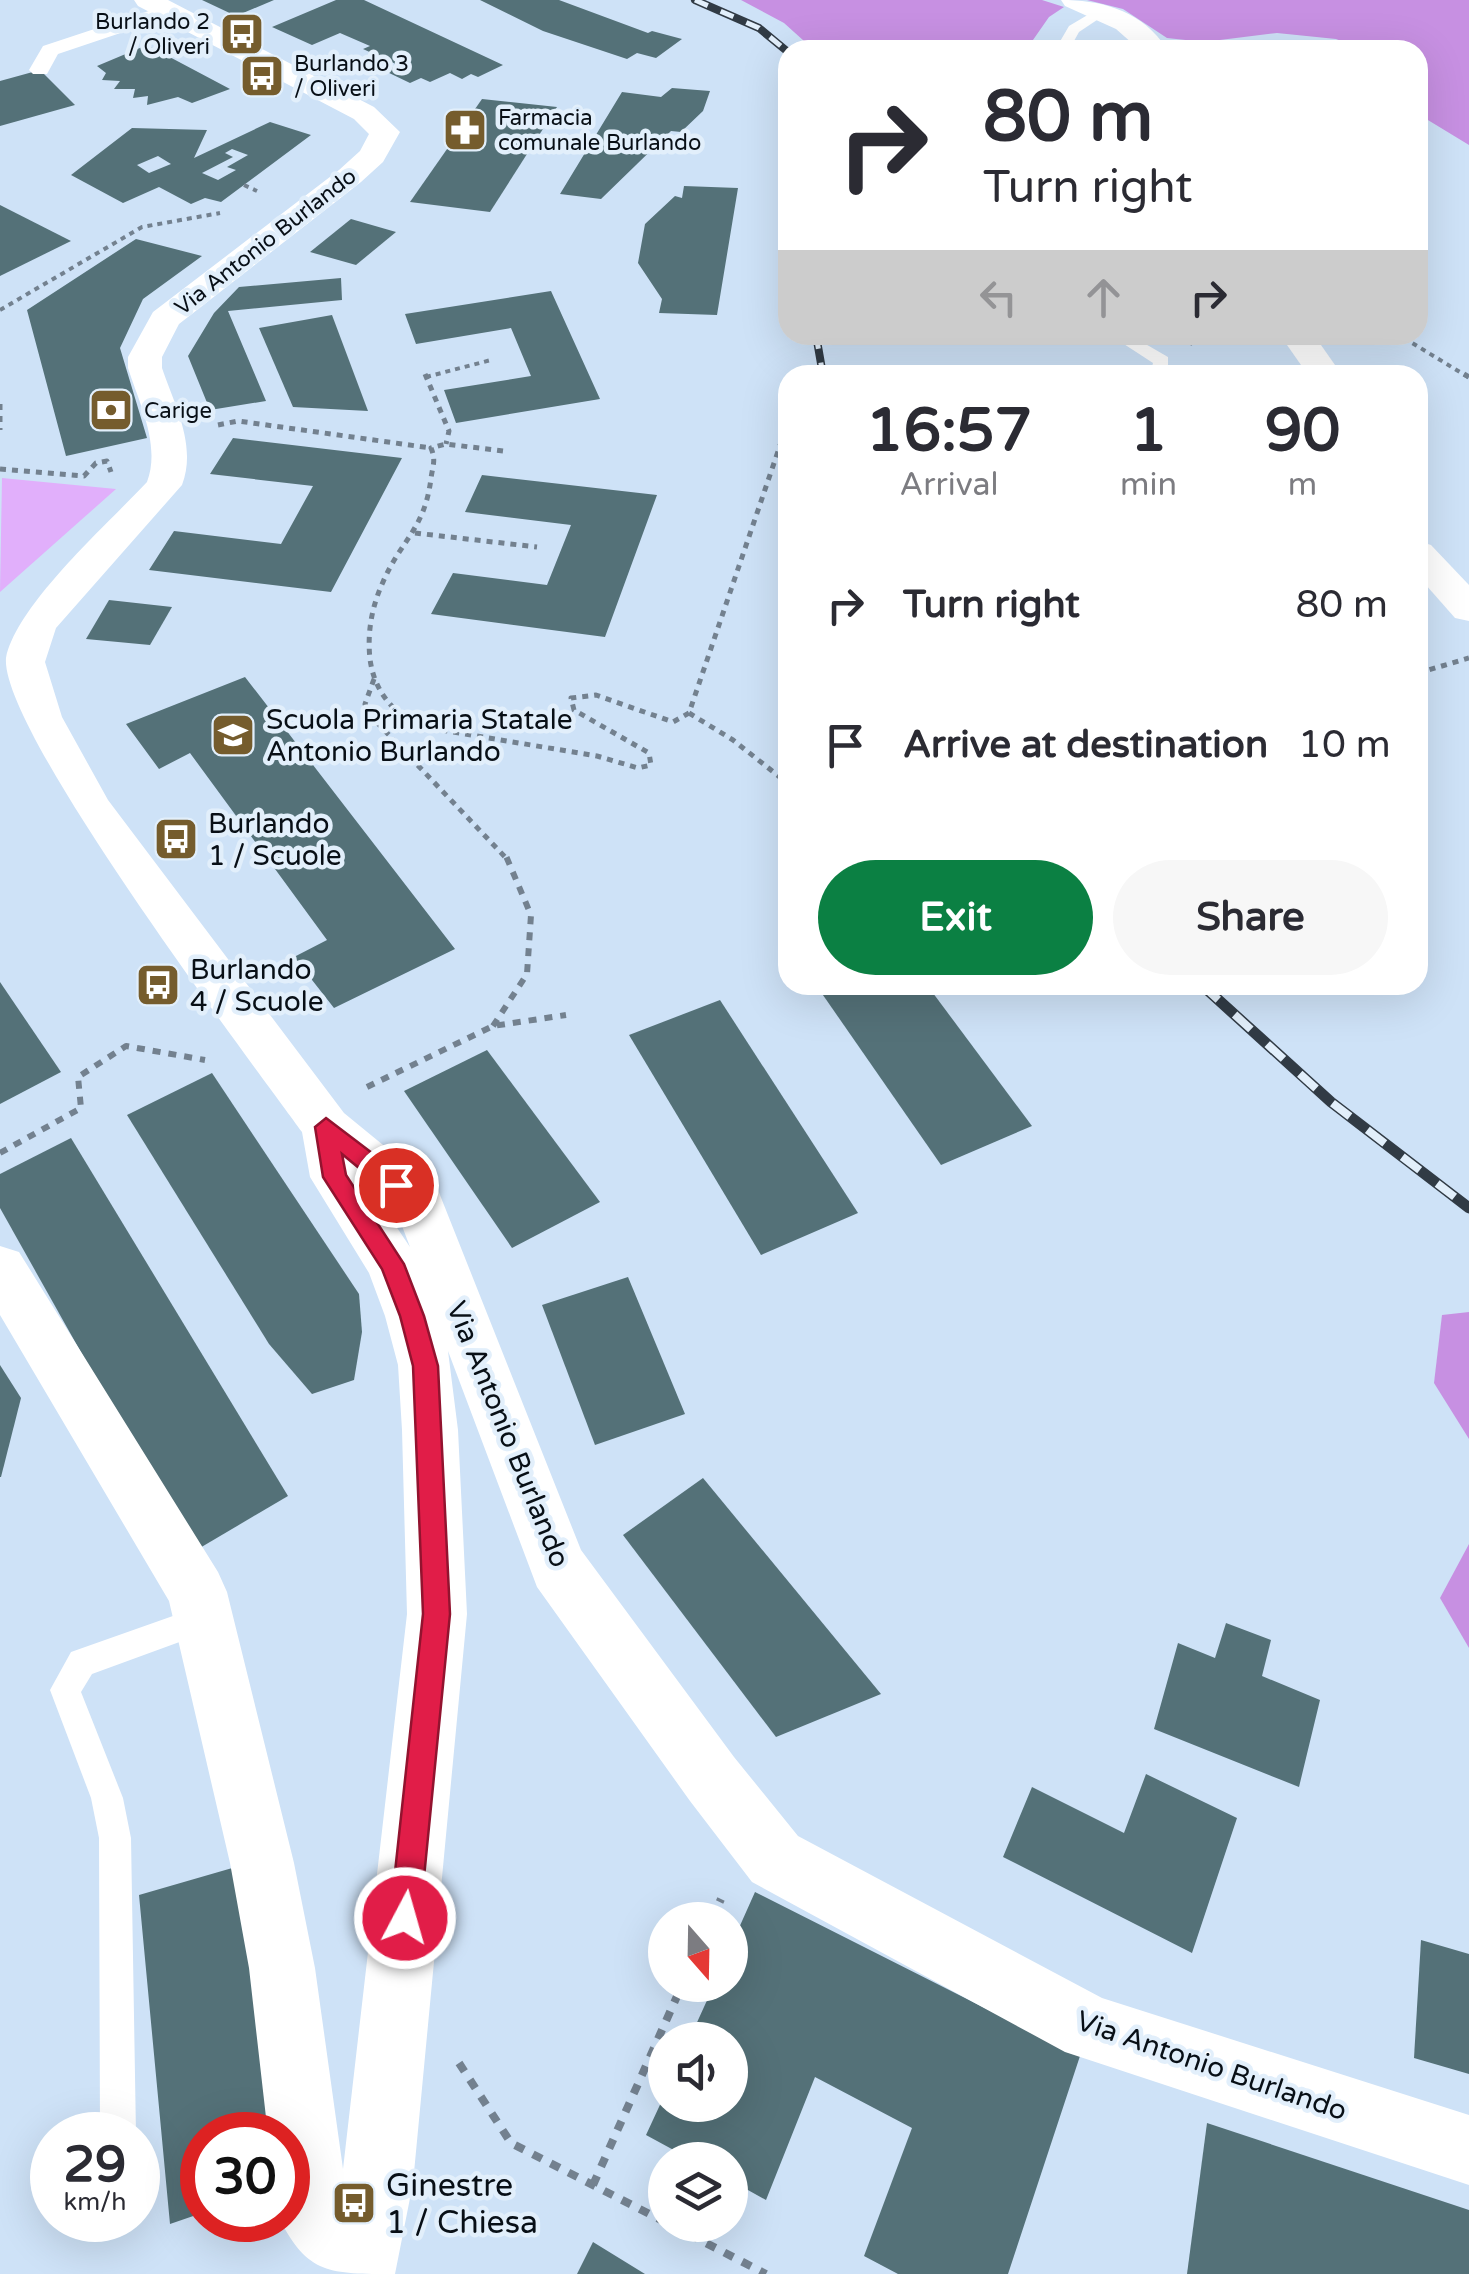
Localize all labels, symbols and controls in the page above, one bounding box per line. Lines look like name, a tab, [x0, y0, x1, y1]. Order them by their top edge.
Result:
place label: Burlando 2 / Oliveri	[95, 9, 210, 60]
bus stop icon: Burlando 2 / Oliveri	[219, 11, 265, 57]
place label: Burlando 3 / Oliveri	[294, 51, 409, 102]
bus stop icon: Burlando 3 / Oliveri	[239, 53, 285, 99]
text: 80 m	[983, 76, 1153, 160]
icon: right	[818, 80, 948, 210]
place label: Farmacia comunale Burlando	[498, 105, 701, 156]
pharmacy icon: Farmacia comunale Burlando	[442, 107, 488, 153]
text: Turn right	[983, 161, 1192, 215]
street label: Via Antonio Burlando	[170, 163, 362, 321]
icon: left	[971, 270, 1026, 325]
icon: ahead	[1076, 270, 1131, 325]
icon: right	[1181, 270, 1236, 325]
bank icon: Carige	[88, 387, 134, 433]
text: 16:57	[866, 395, 1032, 467]
text: 1	[1130, 395, 1167, 467]
text: 90	[1265, 395, 1340, 467]
place label: Carige	[144, 398, 212, 424]
text: Arrival	[900, 466, 998, 504]
text: min	[1120, 466, 1177, 504]
text: m	[1288, 466, 1317, 504]
icon: right	[818, 578, 873, 633]
text: Turn right	[903, 582, 1080, 628]
text: 80 m	[1296, 582, 1388, 628]
place label: Scuola Primaria Statale Antonio Burlando	[266, 703, 573, 769]
school or university icon: Scuola Primaria Statale Antonio Burlando	[210, 712, 256, 758]
icon: arrive	[818, 718, 873, 773]
text: Arrive at destination	[903, 722, 1268, 768]
text: 10 m	[1298, 722, 1391, 768]
place label: Burlando 1 / Scuole	[208, 807, 342, 873]
bus stop icon: Burlando 1 / Scuole	[153, 816, 199, 862]
button: Exit	[818, 860, 1093, 975]
button: Share	[1113, 860, 1388, 975]
place label: Burlando 4 / Scuole	[190, 953, 324, 1019]
bus stop icon: Burlando 4 / Scuole	[135, 962, 181, 1008]
pin	[354, 1143, 439, 1228]
icon: arrive	[369, 1158, 424, 1213]
street label: Via Antonio Burlando	[439, 1296, 577, 1572]
position arrow	[353, 1866, 457, 1970]
north arrow	[648, 1902, 748, 2002]
map controls	[648, 1902, 748, 2242]
street label: Via Antonio Burlando	[1072, 2004, 1351, 2128]
button: sound	[648, 2022, 748, 2122]
speed limit sign: 30	[180, 2112, 310, 2242]
text: 29	[64, 2135, 126, 2195]
button: layers	[648, 2142, 748, 2242]
place label: Ginestre 1 / Chiesa	[386, 2167, 538, 2242]
bus stop icon: Ginestre 1 / Chiesa	[331, 2180, 377, 2226]
text: km/h	[64, 2187, 126, 2217]

